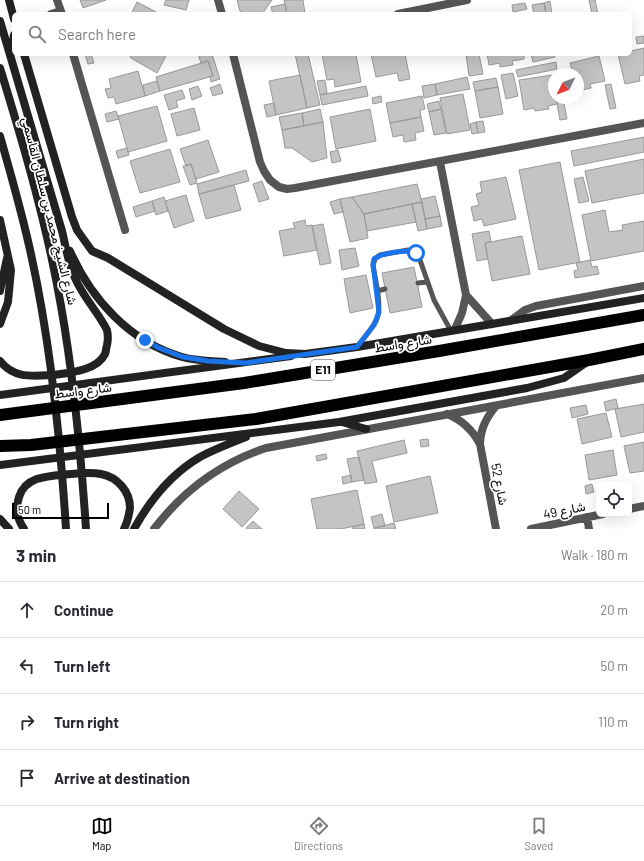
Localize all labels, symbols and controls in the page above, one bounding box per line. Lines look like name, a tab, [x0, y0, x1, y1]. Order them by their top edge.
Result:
search box	[12, 12, 632, 56]
icon: search	[26, 23, 48, 45]
text: Search here	[58, 25, 136, 43]
north arrow	[548, 68, 584, 104]
street label: شارع الشيخ محمد بن سلطان القاسمي	[16, 115, 81, 307]
route start	[407, 244, 425, 262]
route end	[136, 331, 154, 349]
street label: شارع واسط	[373, 331, 433, 357]
road number: E11	[311, 360, 335, 380]
street label: شارع واسط	[53, 379, 113, 403]
street label: شارع 52	[486, 462, 512, 507]
map controls	[596, 481, 632, 517]
button: locate	[596, 481, 632, 517]
street label: شارع 49	[541, 498, 587, 524]
scale bar	[12, 501, 109, 520]
text: 50 m	[18, 503, 41, 516]
text: 3 min	[16, 545, 56, 565]
text: Walk · 180 m	[561, 547, 628, 563]
icon: ahead	[16, 599, 38, 621]
text: Continue	[54, 601, 114, 619]
text: 20 m	[600, 602, 628, 618]
icon: left	[16, 655, 38, 677]
text: Turn left	[54, 657, 110, 675]
text: 50 m	[601, 658, 628, 674]
icon: right	[16, 711, 38, 733]
text: Turn right	[54, 713, 119, 731]
text: 110 m	[598, 714, 628, 730]
icon: arrive	[16, 767, 38, 789]
text: Arrive at destination	[54, 769, 190, 787]
tab: Map	[91, 815, 113, 852]
tab: Directions	[294, 815, 343, 852]
tab: Saved	[524, 815, 553, 852]

